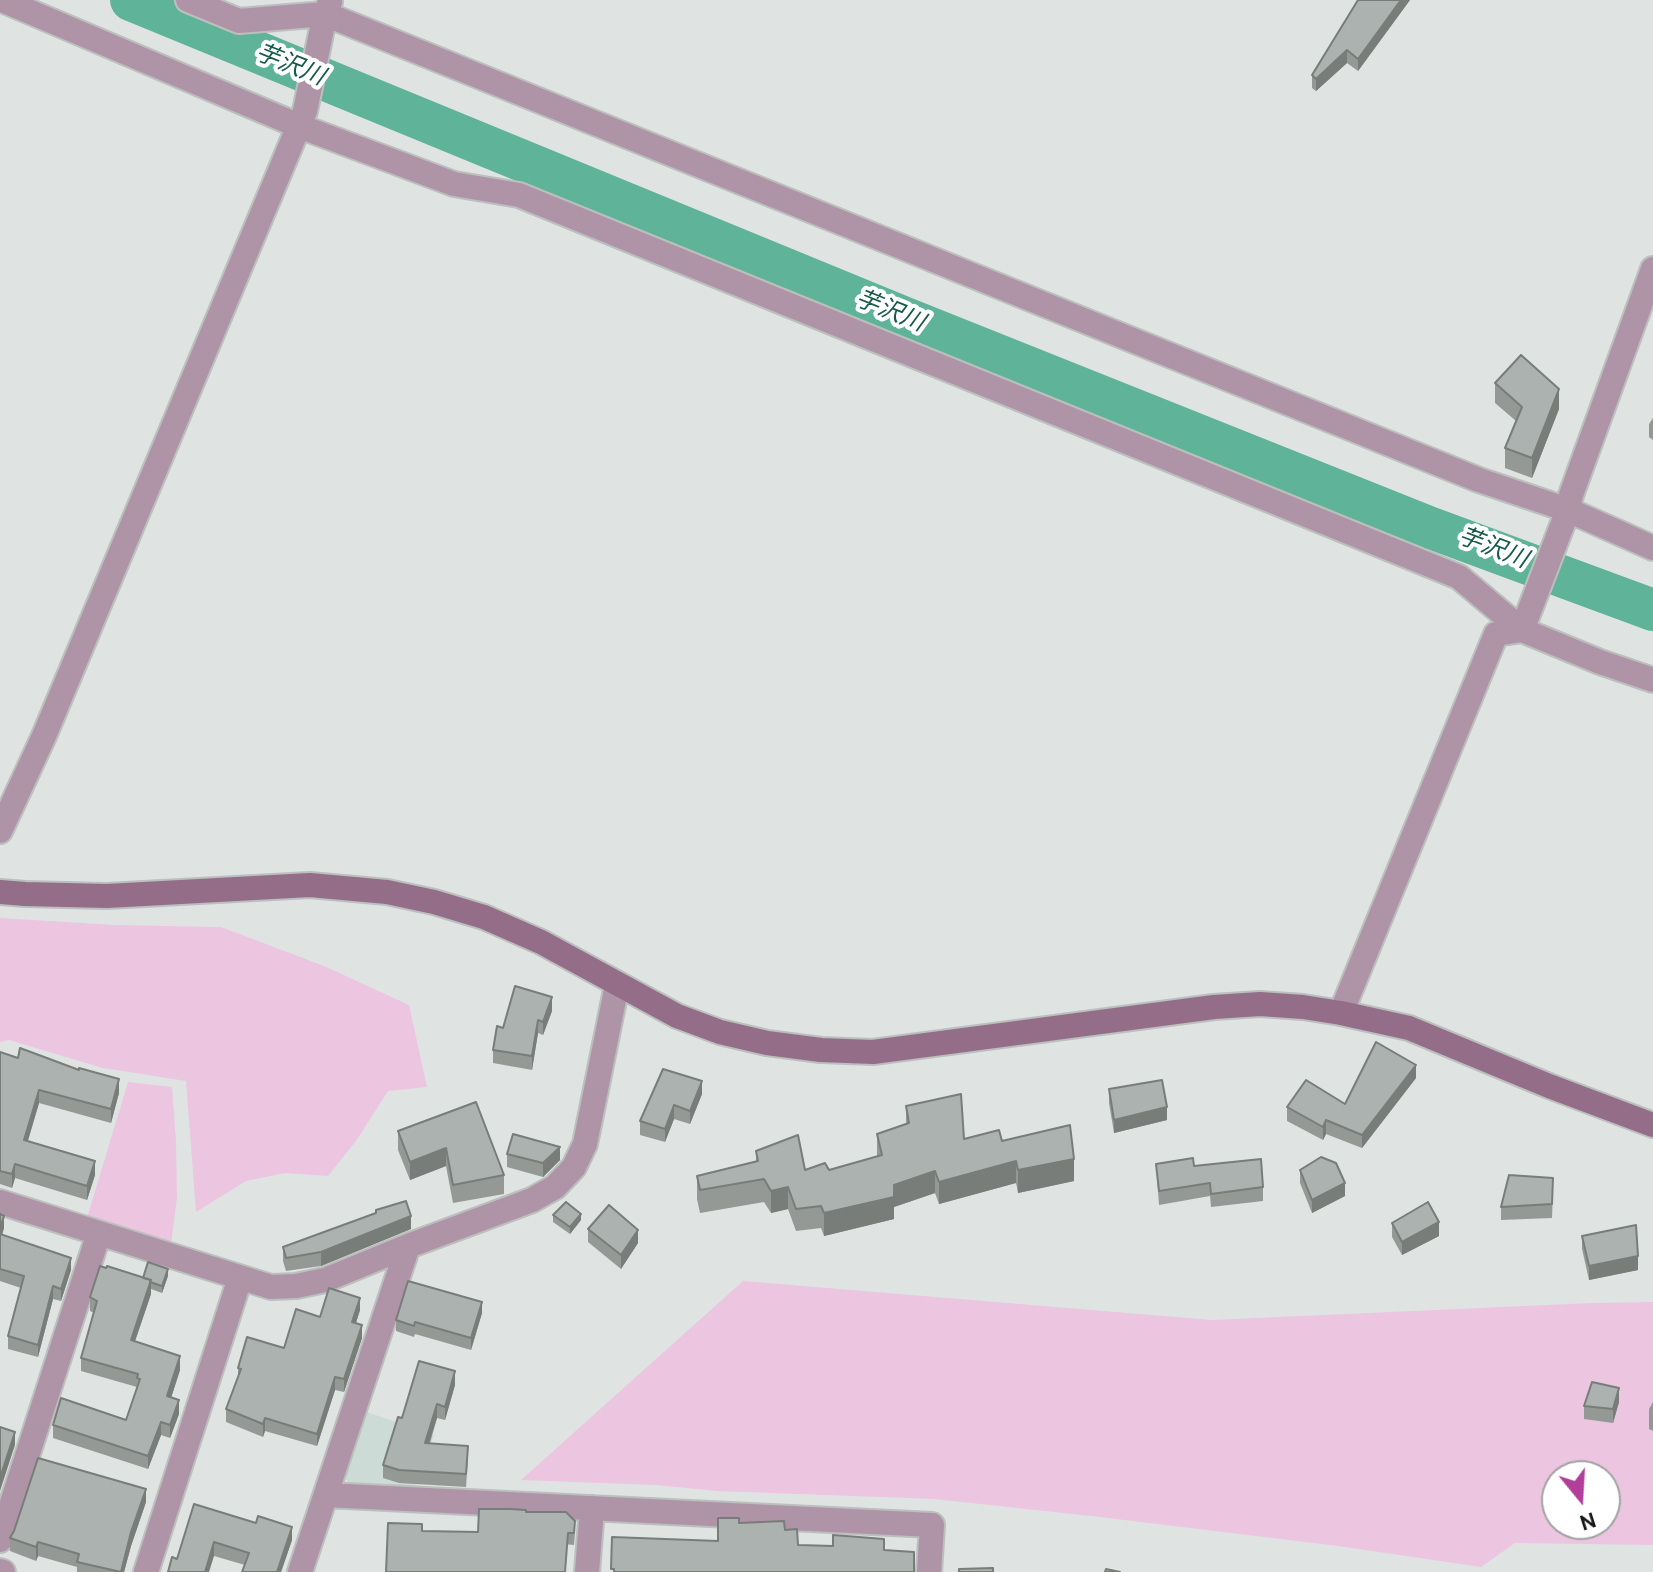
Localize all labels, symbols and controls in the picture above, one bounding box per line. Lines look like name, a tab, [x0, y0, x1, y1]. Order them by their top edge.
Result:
water label: 芋沢川	[251, 38, 329, 92]
water label: 芋沢川	[851, 284, 929, 338]
water label: 芋沢川	[1454, 522, 1532, 574]
north arrow	[1541, 1460, 1621, 1540]
text: N	[1576, 1506, 1600, 1537]

